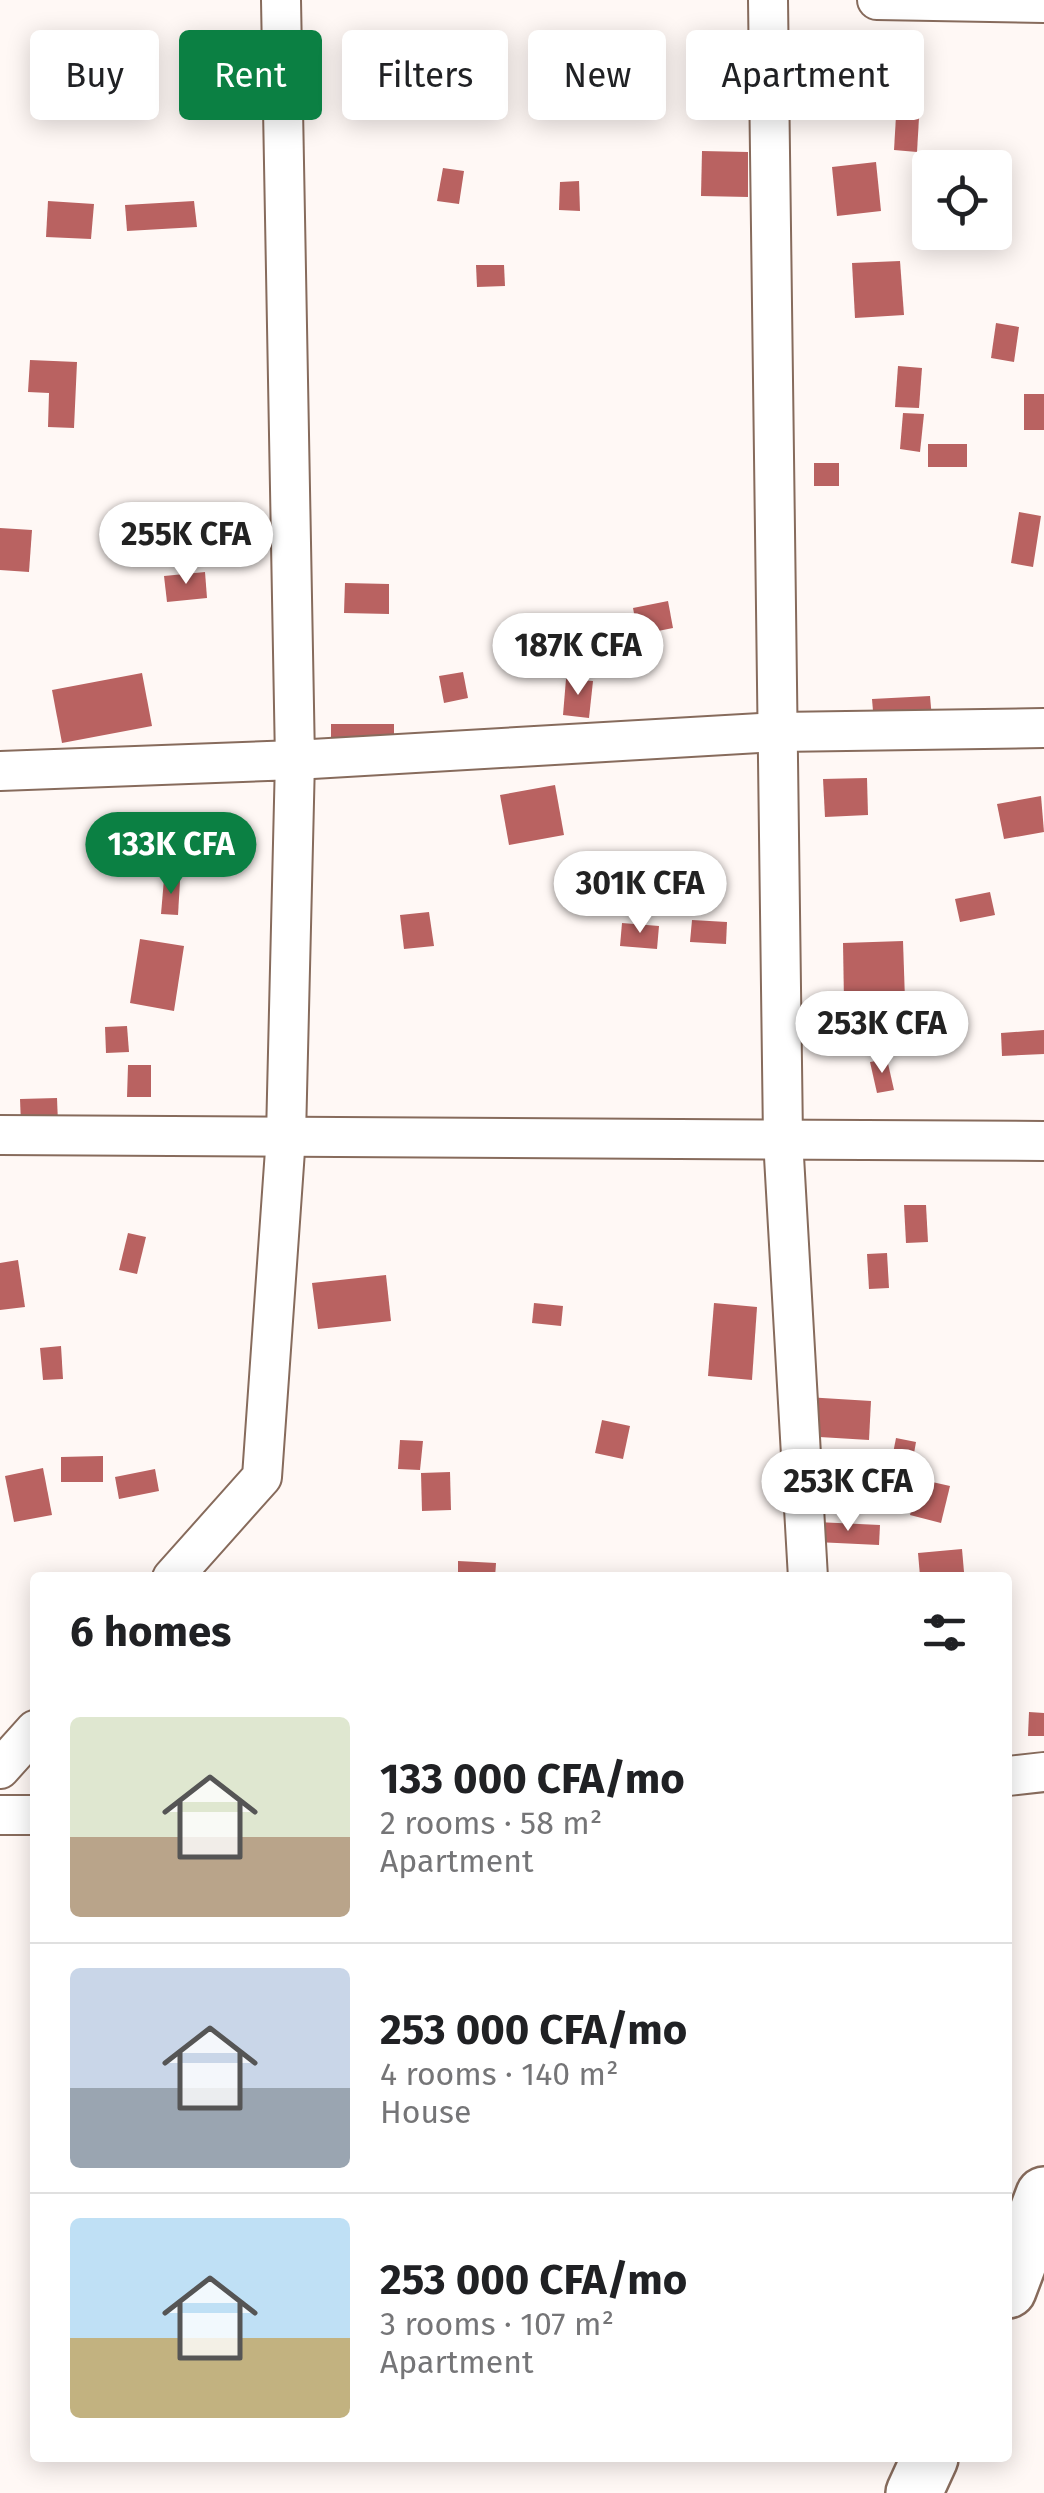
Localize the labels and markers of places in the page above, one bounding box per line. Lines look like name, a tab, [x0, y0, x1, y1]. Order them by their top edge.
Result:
pin: 255K CFA	[83, 502, 289, 587]
pin: 187K CFA	[475, 613, 681, 698]
pin: 133K CFA	[68, 812, 274, 897]
pin: 301K CFA	[537, 851, 743, 936]
pin: 253K CFA	[779, 991, 985, 1076]
pin: 253K CFA	[745, 1449, 951, 1534]

